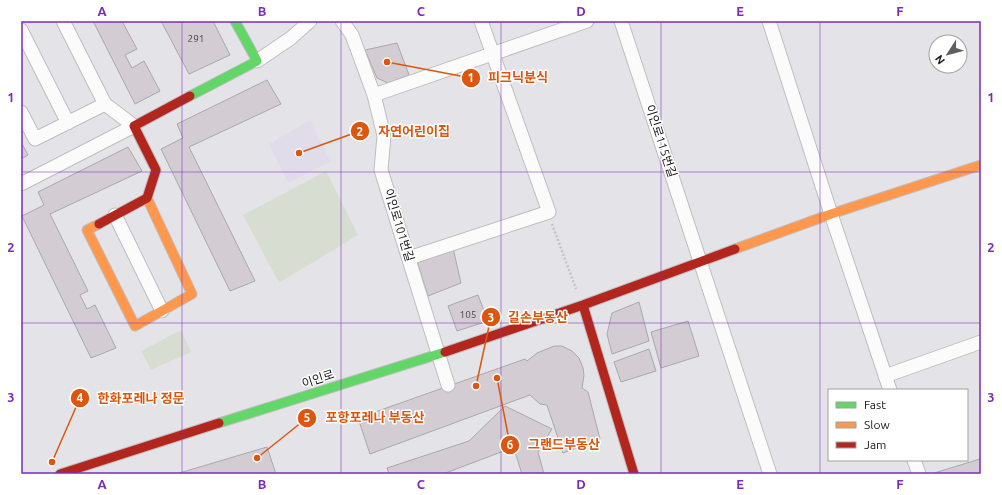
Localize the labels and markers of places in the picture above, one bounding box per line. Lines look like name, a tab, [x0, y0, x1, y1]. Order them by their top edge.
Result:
callout: 피크닉분식	[461, 65, 556, 90]
callout: 자연어린이집	[350, 119, 458, 144]
callout: 길손부동산	[481, 305, 576, 330]
callout: 한화포레나 정문	[70, 386, 192, 411]
callout: 포항포레나 부동산	[297, 405, 432, 430]
callout: 그랜드부동산	[500, 432, 608, 457]

